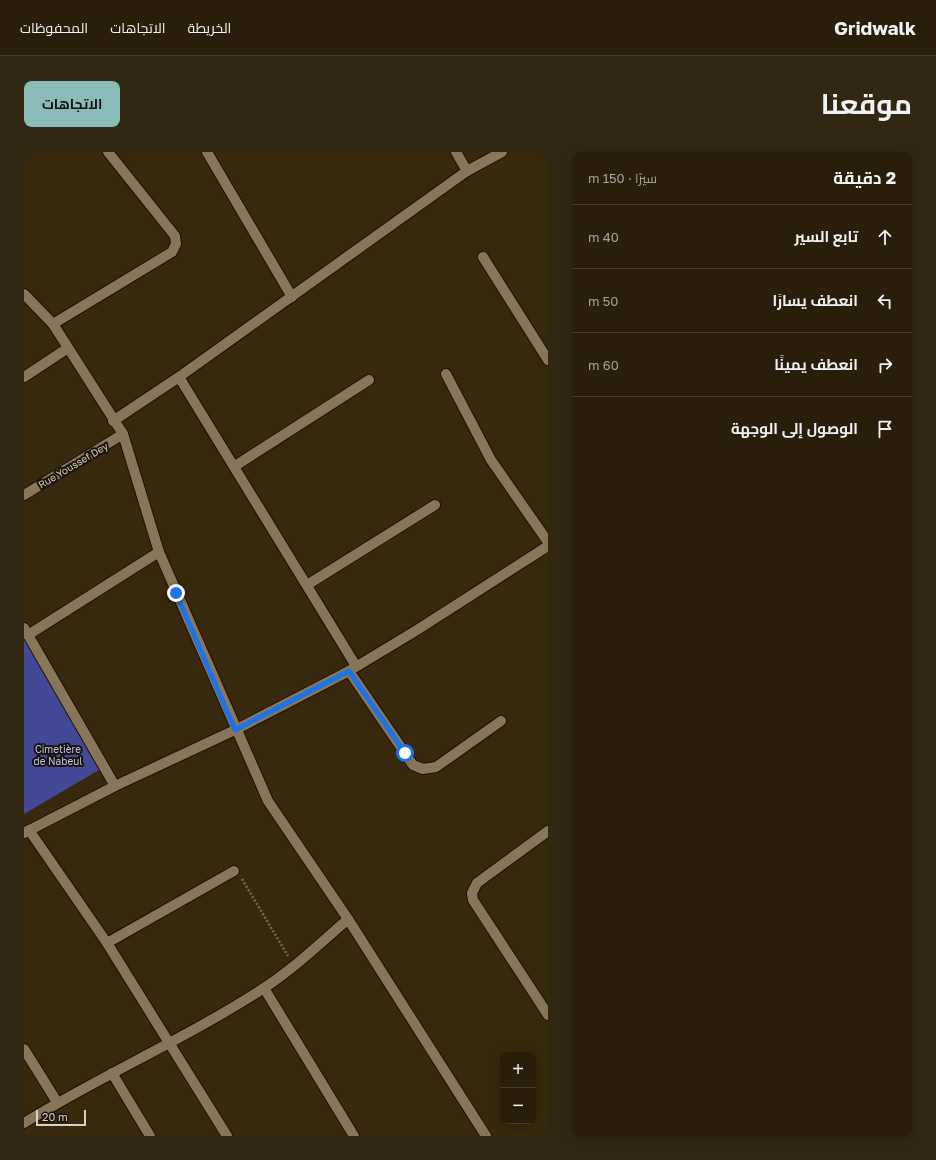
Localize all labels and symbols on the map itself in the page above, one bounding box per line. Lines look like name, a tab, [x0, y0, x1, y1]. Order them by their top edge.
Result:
street label: Rue Youssef Dey	[36, 439, 110, 491]
route end	[167, 584, 185, 602]
park label: Cimetière de Nabeul	[34, 743, 82, 767]
route start	[396, 744, 414, 762]
scale bar	[36, 1108, 86, 1127]

